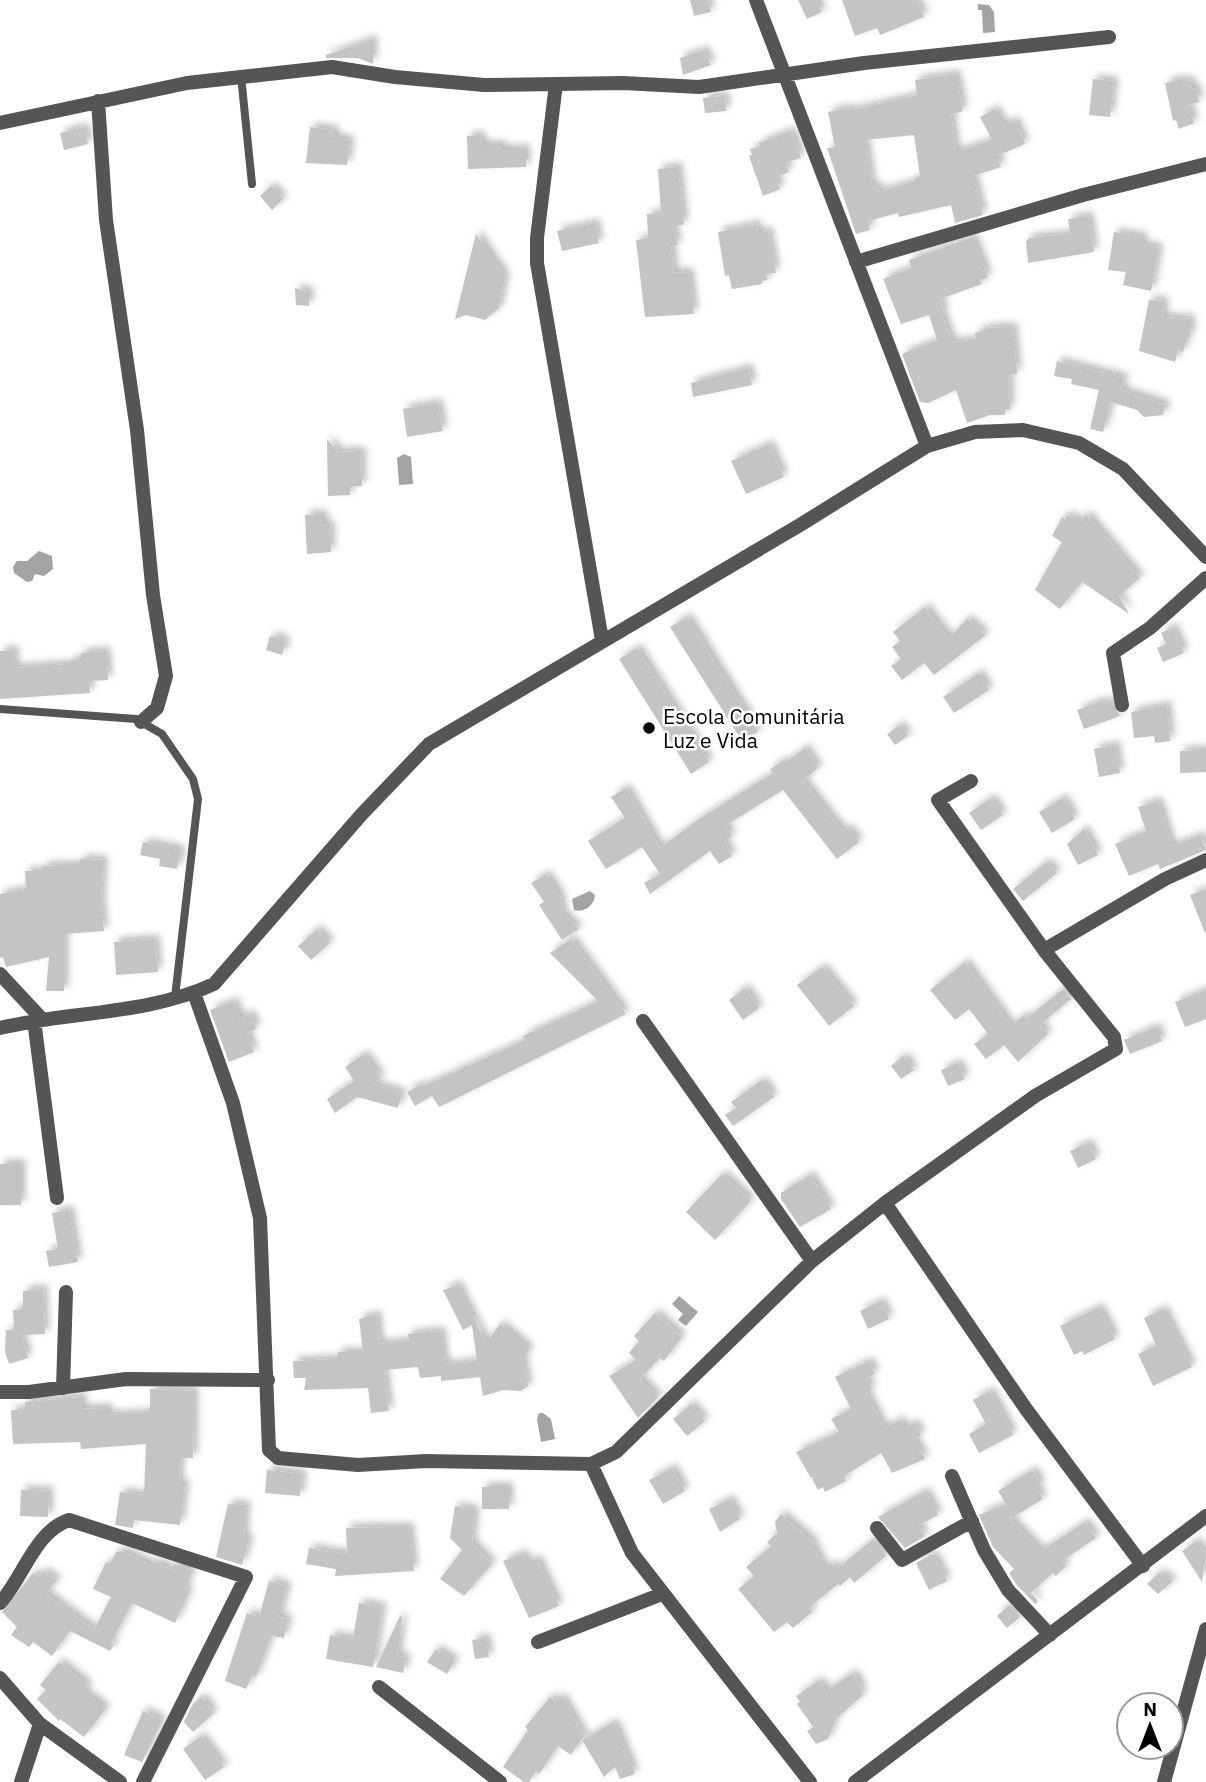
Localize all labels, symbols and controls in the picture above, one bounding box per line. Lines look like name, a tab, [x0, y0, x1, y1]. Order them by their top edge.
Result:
place label: Escola Comunitária Luz e Vida	[663, 702, 845, 754]
marker: Escola Comunitária Luz e Vida	[641, 720, 657, 736]
north arrow	[1115, 1691, 1185, 1761]
text: N	[1143, 1697, 1157, 1721]

